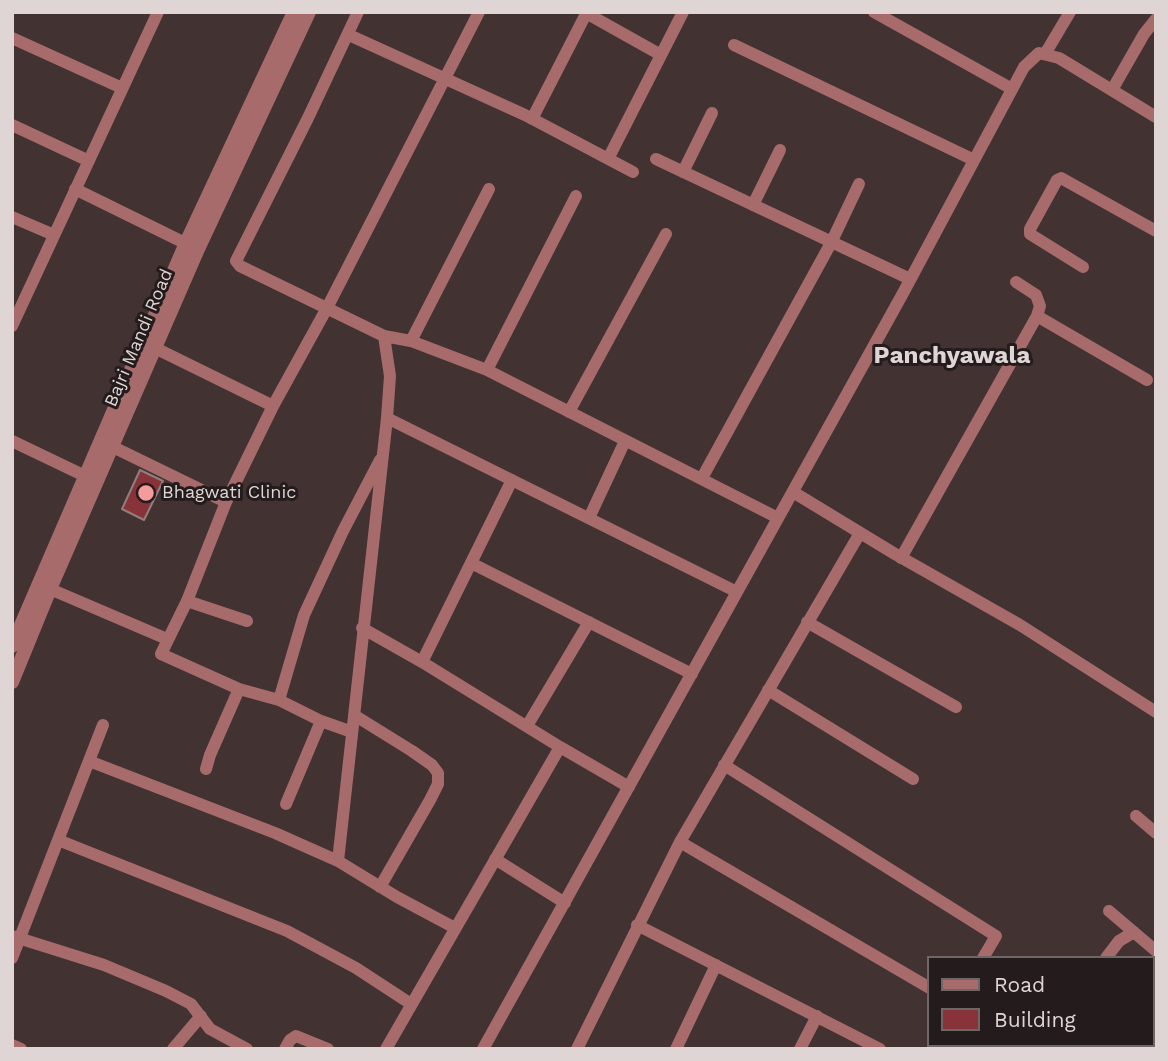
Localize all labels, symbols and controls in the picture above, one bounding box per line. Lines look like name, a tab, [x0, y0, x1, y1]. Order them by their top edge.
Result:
street label: Bajri Mandi Road	[100, 266, 178, 410]
district label: Panchyawala	[874, 342, 1030, 370]
place label: Bhagwati Clinic	[162, 482, 296, 504]
marker: Bhagwati Clinic	[136, 483, 156, 503]
legend	[926, 956, 1154, 1047]
text: Road	[994, 972, 1045, 997]
text: Building	[994, 1007, 1076, 1032]

